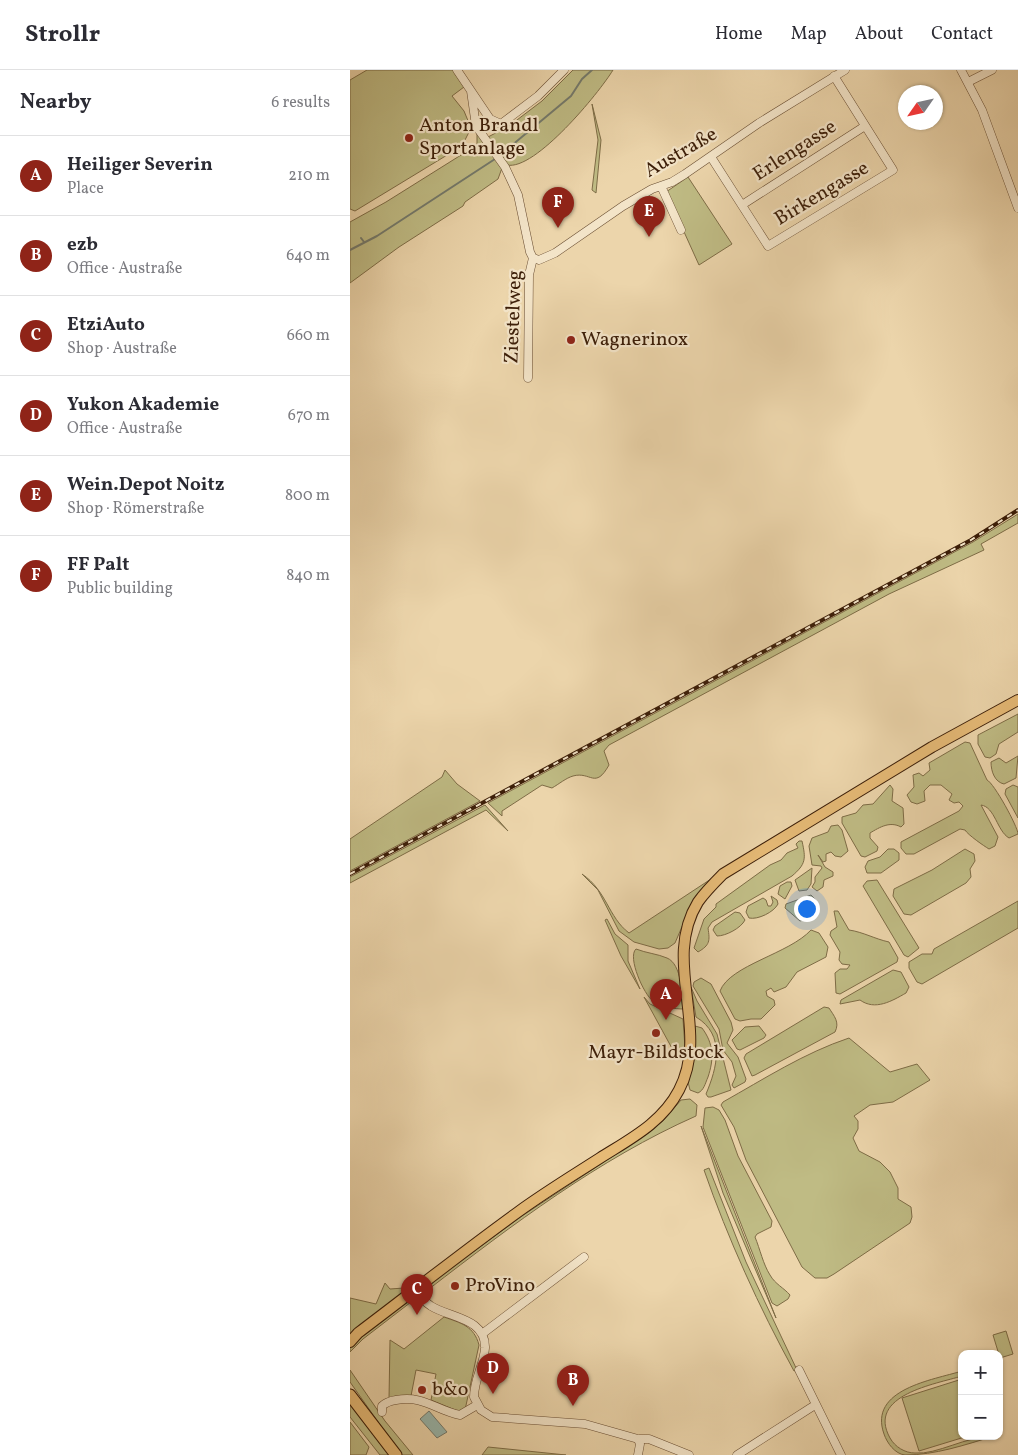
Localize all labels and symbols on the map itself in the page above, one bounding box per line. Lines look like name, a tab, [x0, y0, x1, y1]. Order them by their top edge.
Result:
north arrow	[898, 85, 943, 130]
place label: Anton Brandl Sportanlage	[419, 112, 538, 163]
street label: Erlengasse	[748, 113, 842, 189]
street label: Austraße	[639, 121, 723, 185]
marker: Anton Brandl Sportanlage	[403, 132, 415, 144]
street label: Birkengasse	[770, 155, 874, 233]
pin: F	[542, 187, 574, 228]
pin: E	[633, 196, 665, 237]
street label: Ziestelweg	[498, 270, 530, 364]
place label: Wagnerinox	[581, 326, 688, 354]
marker: Wagnerinox	[565, 334, 577, 346]
your location	[794, 896, 820, 922]
pin: A	[650, 979, 682, 1020]
marker: Mayr-Bildstock	[650, 1027, 662, 1039]
place label: Mayr-Bildstock	[588, 1039, 724, 1067]
place label: ProVino	[465, 1272, 535, 1300]
pin: C	[401, 1274, 433, 1315]
marker: ProVino	[449, 1280, 461, 1292]
pin: D	[477, 1353, 509, 1394]
pin: B	[557, 1365, 589, 1406]
place label: b&o	[432, 1376, 468, 1404]
marker: b&o	[416, 1384, 428, 1396]

